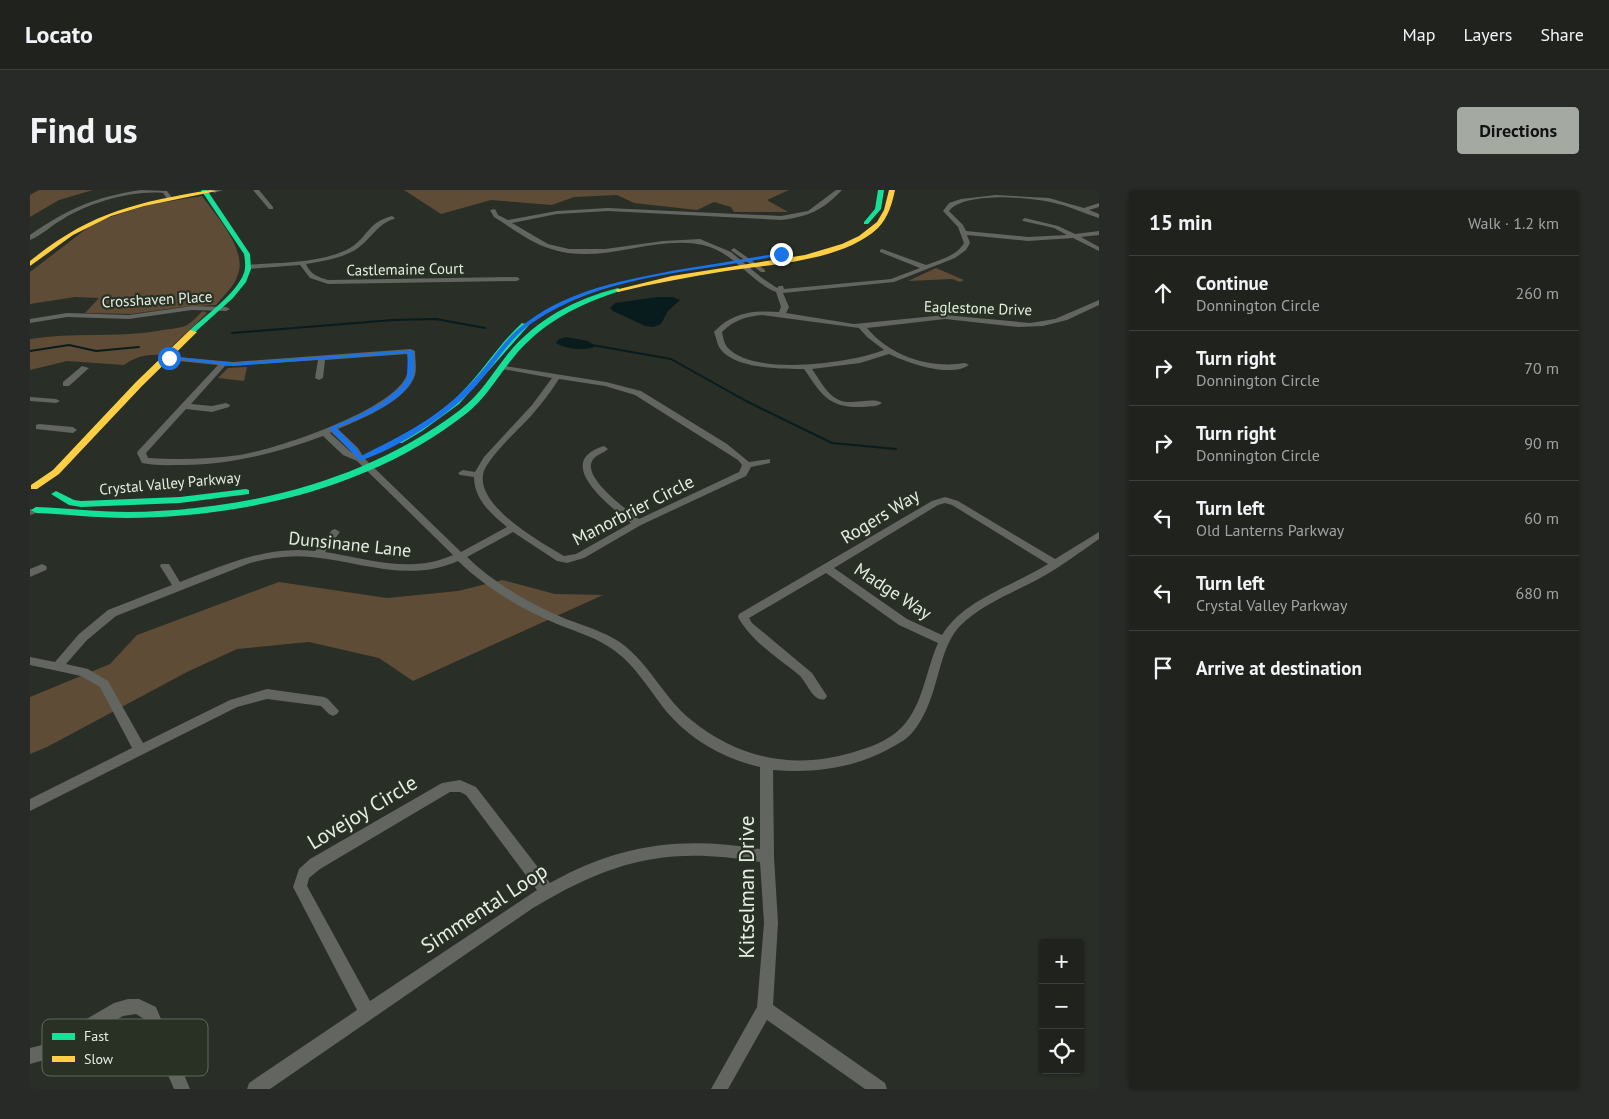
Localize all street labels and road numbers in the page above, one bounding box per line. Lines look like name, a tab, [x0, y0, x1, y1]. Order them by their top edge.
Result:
street label: Castlemaine Court	[346, 258, 464, 280]
street label: Crosshaven Place	[101, 287, 213, 311]
street label: Eaglestone Drive	[924, 297, 1032, 319]
street label: Crystal Valley Parkway	[98, 467, 242, 499]
street label: Manorbrier Circle	[568, 470, 698, 550]
street label: Rogers Way	[836, 483, 924, 549]
street label: Dunsinane Lane	[288, 526, 412, 562]
street label: Madge Way	[850, 557, 937, 625]
street label: Lovejoy Circle	[302, 769, 422, 855]
street label: Kitselman Drive	[733, 816, 760, 958]
street label: Simmental Loop	[416, 857, 552, 959]

